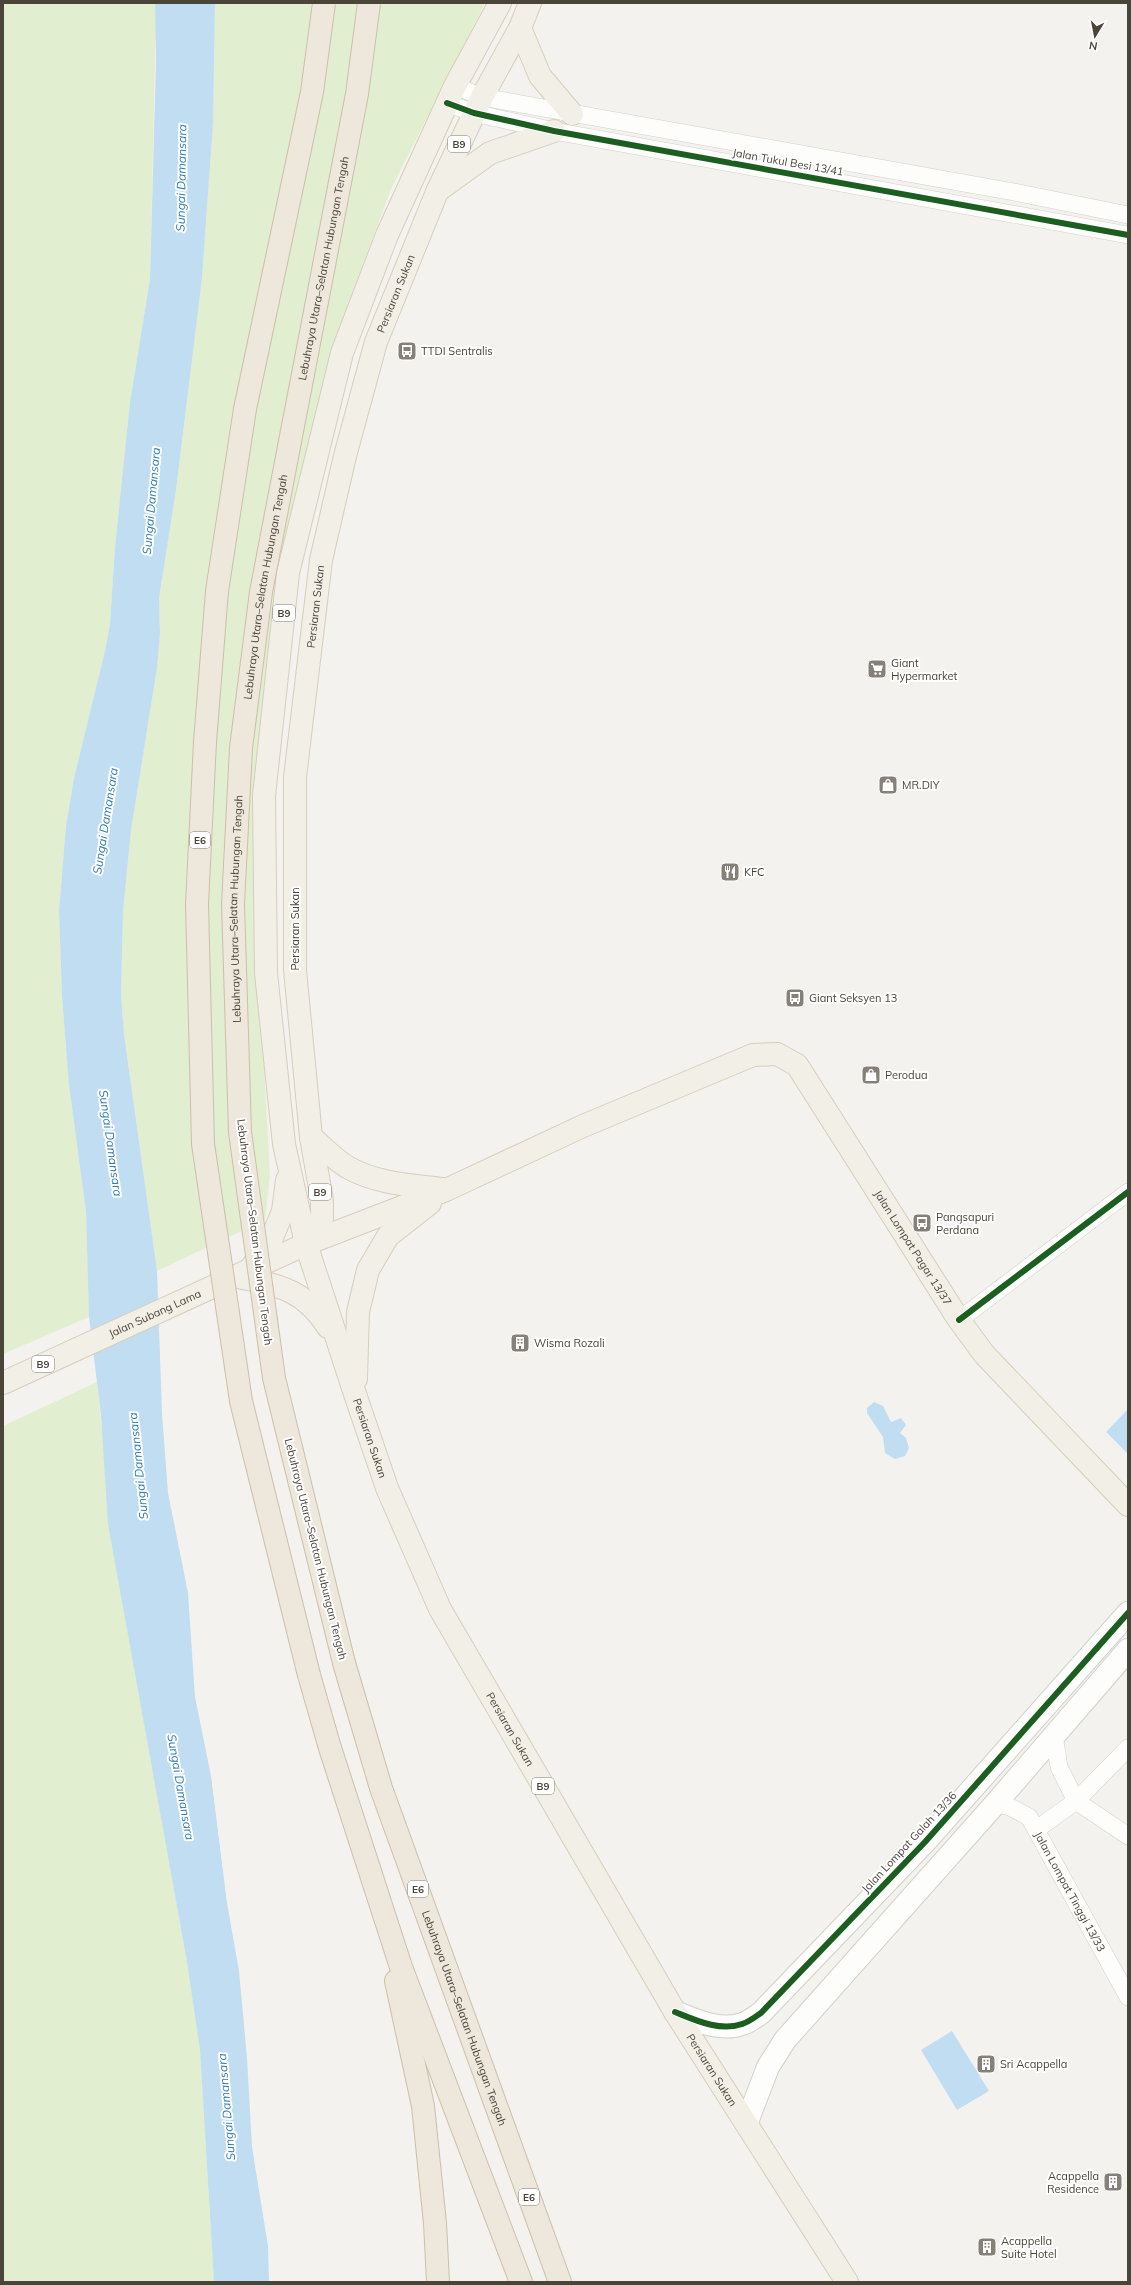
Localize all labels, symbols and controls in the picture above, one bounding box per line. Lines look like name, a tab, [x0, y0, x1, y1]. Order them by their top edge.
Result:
north arrow	[1075, 16, 1115, 56]
text: N	[1088, 38, 1099, 53]
water label: Sungai Damansara	[173, 124, 189, 232]
road number: B9	[448, 136, 470, 152]
street label: Jalan Tukul Besi 13/41	[731, 145, 845, 179]
street label: Lebuhraya Utara–Selatan Hubungan Tengah	[295, 155, 352, 382]
street label: Persiaran Sukan	[373, 252, 418, 335]
bus stop icon: TTDI Sentralis	[396, 340, 418, 362]
place label: TTDI Sentralis	[421, 344, 493, 358]
water label: Sungai Damansara	[139, 447, 163, 555]
street label: Lebuhraya Utara–Selatan Hubungan Tengah	[240, 473, 291, 700]
street label: Persiaran Sukan	[304, 564, 327, 649]
road number: B9	[273, 605, 295, 621]
place label: Giant Hypermarket	[891, 656, 958, 683]
supermarket icon: Giant Hypermarket	[866, 658, 888, 680]
water label: Sungai Damansara	[89, 767, 121, 875]
shop icon: MR.DIY	[877, 774, 899, 796]
place label: MR.DIY	[902, 778, 940, 792]
street label: Lebuhraya Utara–Selatan Hubungan Tengah	[226, 795, 246, 1023]
road number: E6	[190, 832, 210, 848]
restaurant icon: KFC	[719, 861, 741, 883]
place label: KFC	[744, 865, 765, 879]
street label: Persiaran Sukan	[288, 887, 302, 971]
bus stop icon: Giant Seksyen 13	[784, 987, 806, 1009]
place label: Giant Seksyen 13	[809, 991, 897, 1005]
shop icon: Perodua	[860, 1064, 882, 1086]
place label: Perodua	[885, 1068, 928, 1082]
water label: Sungai Damansara	[96, 1089, 126, 1197]
street label: Lebuhraya Utara–Selatan Hubungan Tengah	[234, 1118, 276, 1346]
road number: B9	[309, 1184, 331, 1200]
street label: Jalan Lompat Pagar 13/37	[871, 1187, 955, 1308]
place label: Pangsapuri Perdana	[936, 1210, 994, 1237]
bus stop icon: Pangsapuri Perdana	[911, 1212, 933, 1234]
street label: Jalan Subang Lama	[106, 1286, 203, 1341]
building icon: Wisma Rozali	[509, 1332, 531, 1354]
place label: Wisma Rozali	[534, 1336, 605, 1350]
road number: B9	[32, 1356, 54, 1372]
street label: Persiaran Sukan	[350, 1396, 390, 1480]
water label: Sungai Damansara	[125, 1412, 151, 1520]
street label: Lebuhraya Utara–Selatan Hubungan Tengah	[282, 1437, 350, 1661]
street label: Persiaran Sukan	[483, 1690, 537, 1769]
water label: Sungai Damansara	[164, 1733, 198, 1841]
road number: B9	[532, 1778, 554, 1794]
street label: Jalan Lompat Galah 13/36	[858, 1788, 960, 1896]
street label: Jalan Lompat Tinggi 13/33	[1031, 1829, 1109, 1954]
road number: E6	[408, 1881, 428, 1897]
street label: Lebuhraya Utara–Selatan Hubungan Tengah	[419, 1908, 510, 2128]
street label: Persiaran Sukan	[684, 2031, 740, 2109]
water label: Sungai Damansara	[214, 2053, 238, 2161]
building icon: Sri Acappella	[975, 2053, 997, 2075]
place label: Sri Acappella	[1000, 2057, 1067, 2071]
place label: Acappella Residence	[1047, 2169, 1099, 2196]
building icon: Acappella Residence	[1102, 2171, 1124, 2193]
road number: E6	[519, 2189, 539, 2205]
place label: Acappella Suite Hotel	[1001, 2234, 1057, 2261]
building icon: Acappella Suite Hotel	[976, 2236, 998, 2258]

